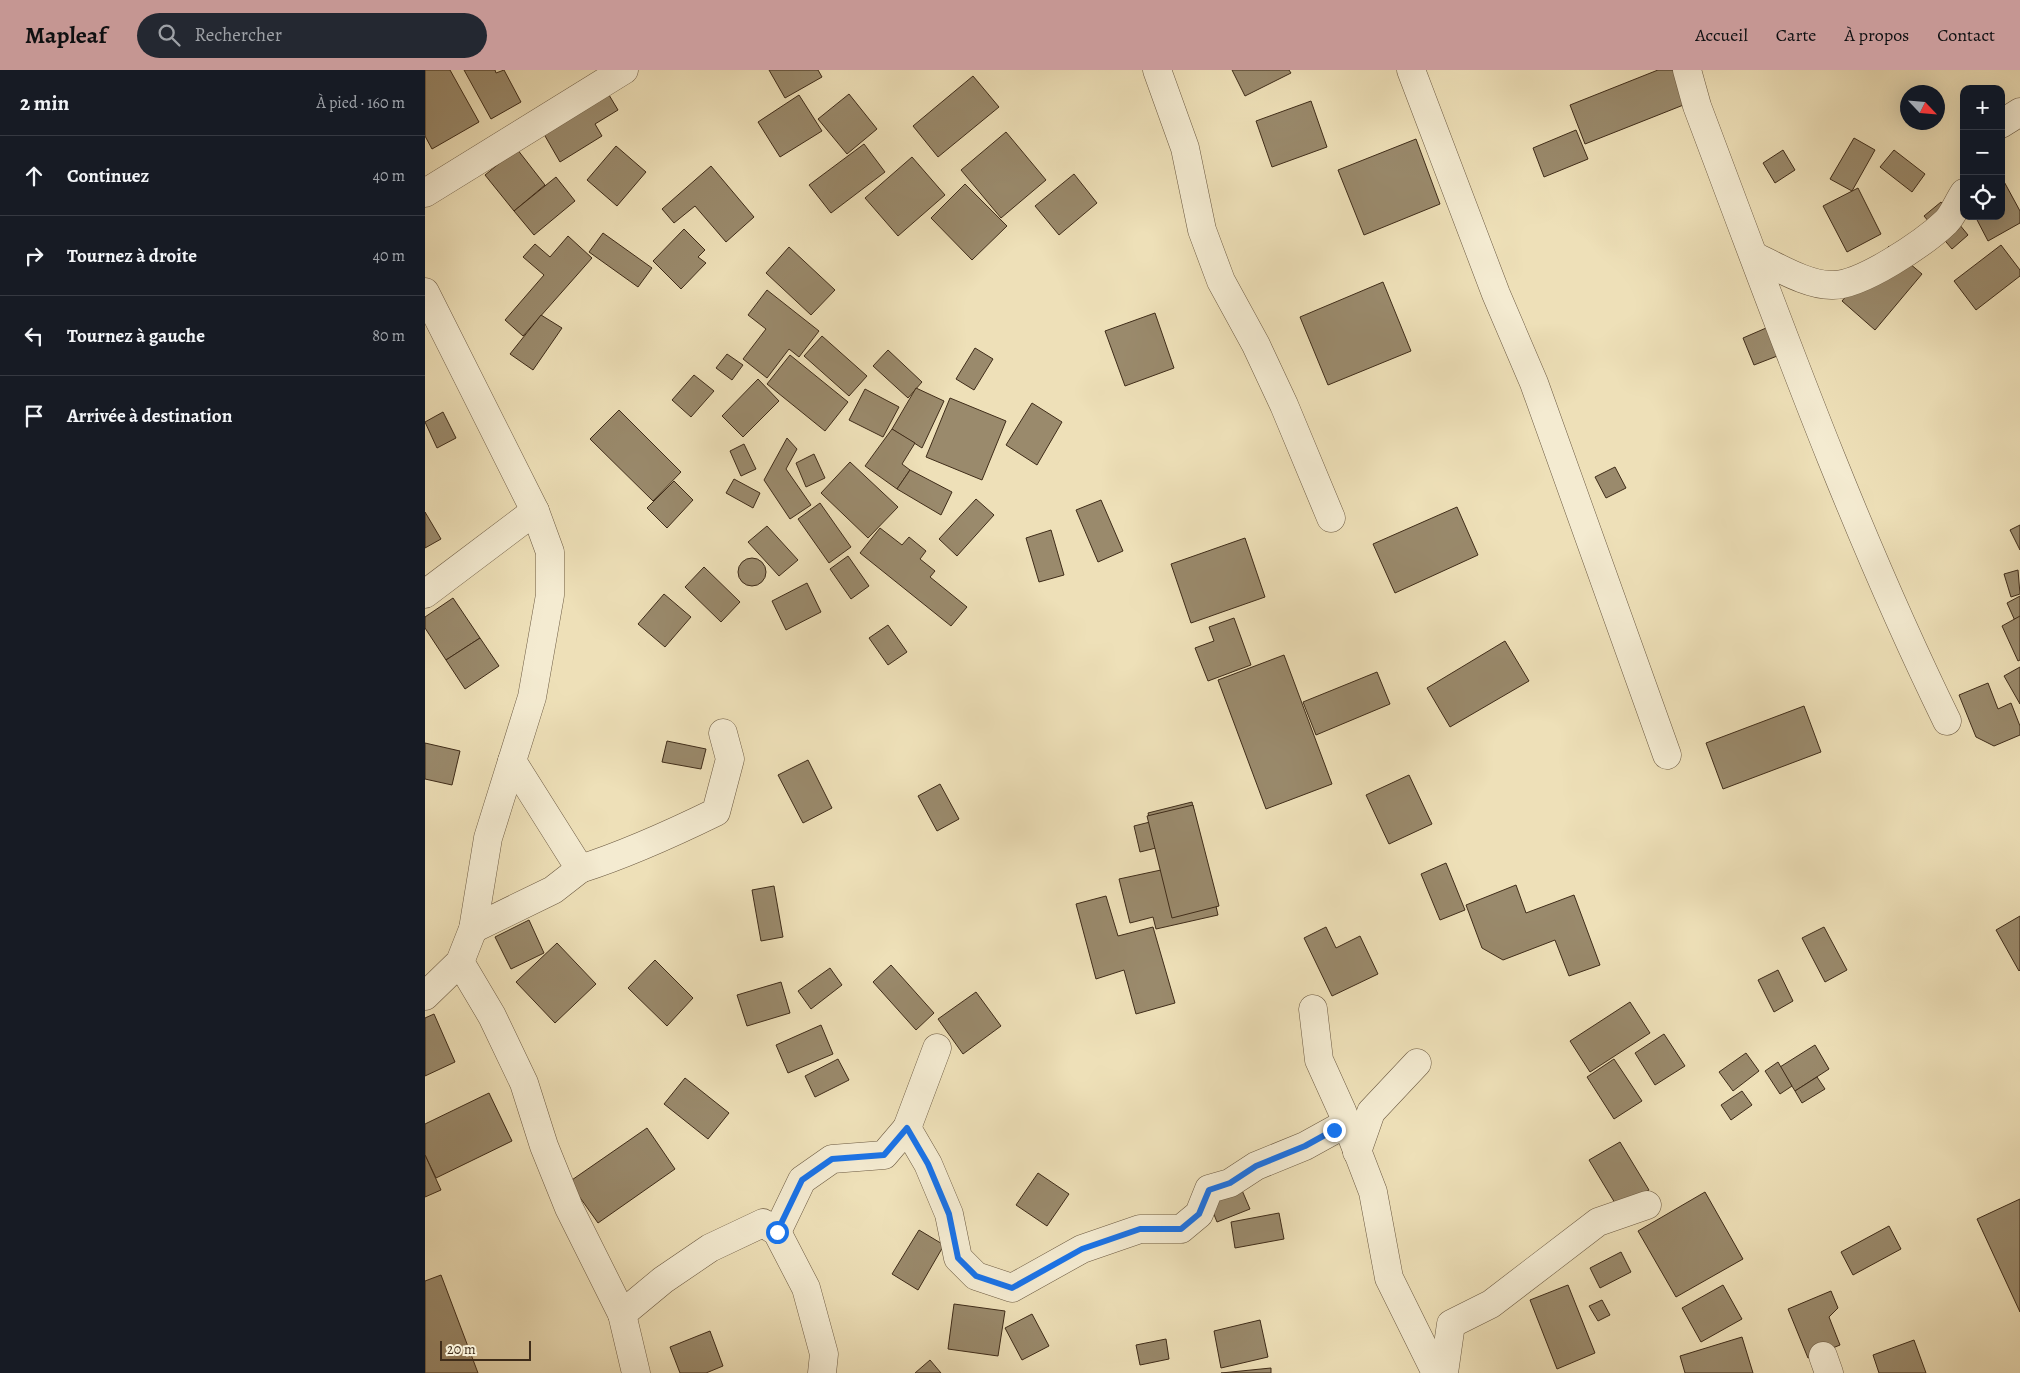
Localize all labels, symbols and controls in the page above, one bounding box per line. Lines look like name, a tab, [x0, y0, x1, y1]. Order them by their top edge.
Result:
search box	[137, 13, 487, 58]
text: Mapleaf	[25, 19, 107, 51]
icon: search	[155, 21, 183, 49]
text: Rechercher	[195, 22, 282, 48]
text: Accueil	[1695, 23, 1748, 47]
text: Carte	[1776, 23, 1816, 47]
text: À propos	[1844, 23, 1909, 47]
text: Contact	[1937, 23, 1995, 47]
north arrow	[1900, 85, 1945, 130]
map controls	[1960, 85, 2005, 220]
button: +	[1960, 85, 2005, 130]
text: 2 min	[20, 89, 69, 117]
text: À pied · 160 m	[316, 92, 405, 114]
button: −	[1960, 130, 2005, 175]
icon: ahead	[20, 162, 48, 190]
text: Continuez	[67, 163, 149, 189]
text: 40 m	[373, 165, 405, 187]
button: locate	[1960, 175, 2005, 220]
icon: right	[20, 242, 48, 270]
text: Tournez à droite	[67, 243, 197, 269]
text: 40 m	[373, 245, 405, 267]
icon: left	[20, 322, 48, 350]
text: Tournez à gauche	[67, 323, 205, 349]
text: 80 m	[372, 325, 405, 347]
icon: arrive	[20, 402, 48, 430]
text: Arrivée à destination	[67, 403, 232, 429]
route end	[1323, 1119, 1346, 1142]
route start	[766, 1221, 789, 1244]
scale bar	[440, 1338, 531, 1361]
text: 20 m	[447, 1340, 476, 1359]

